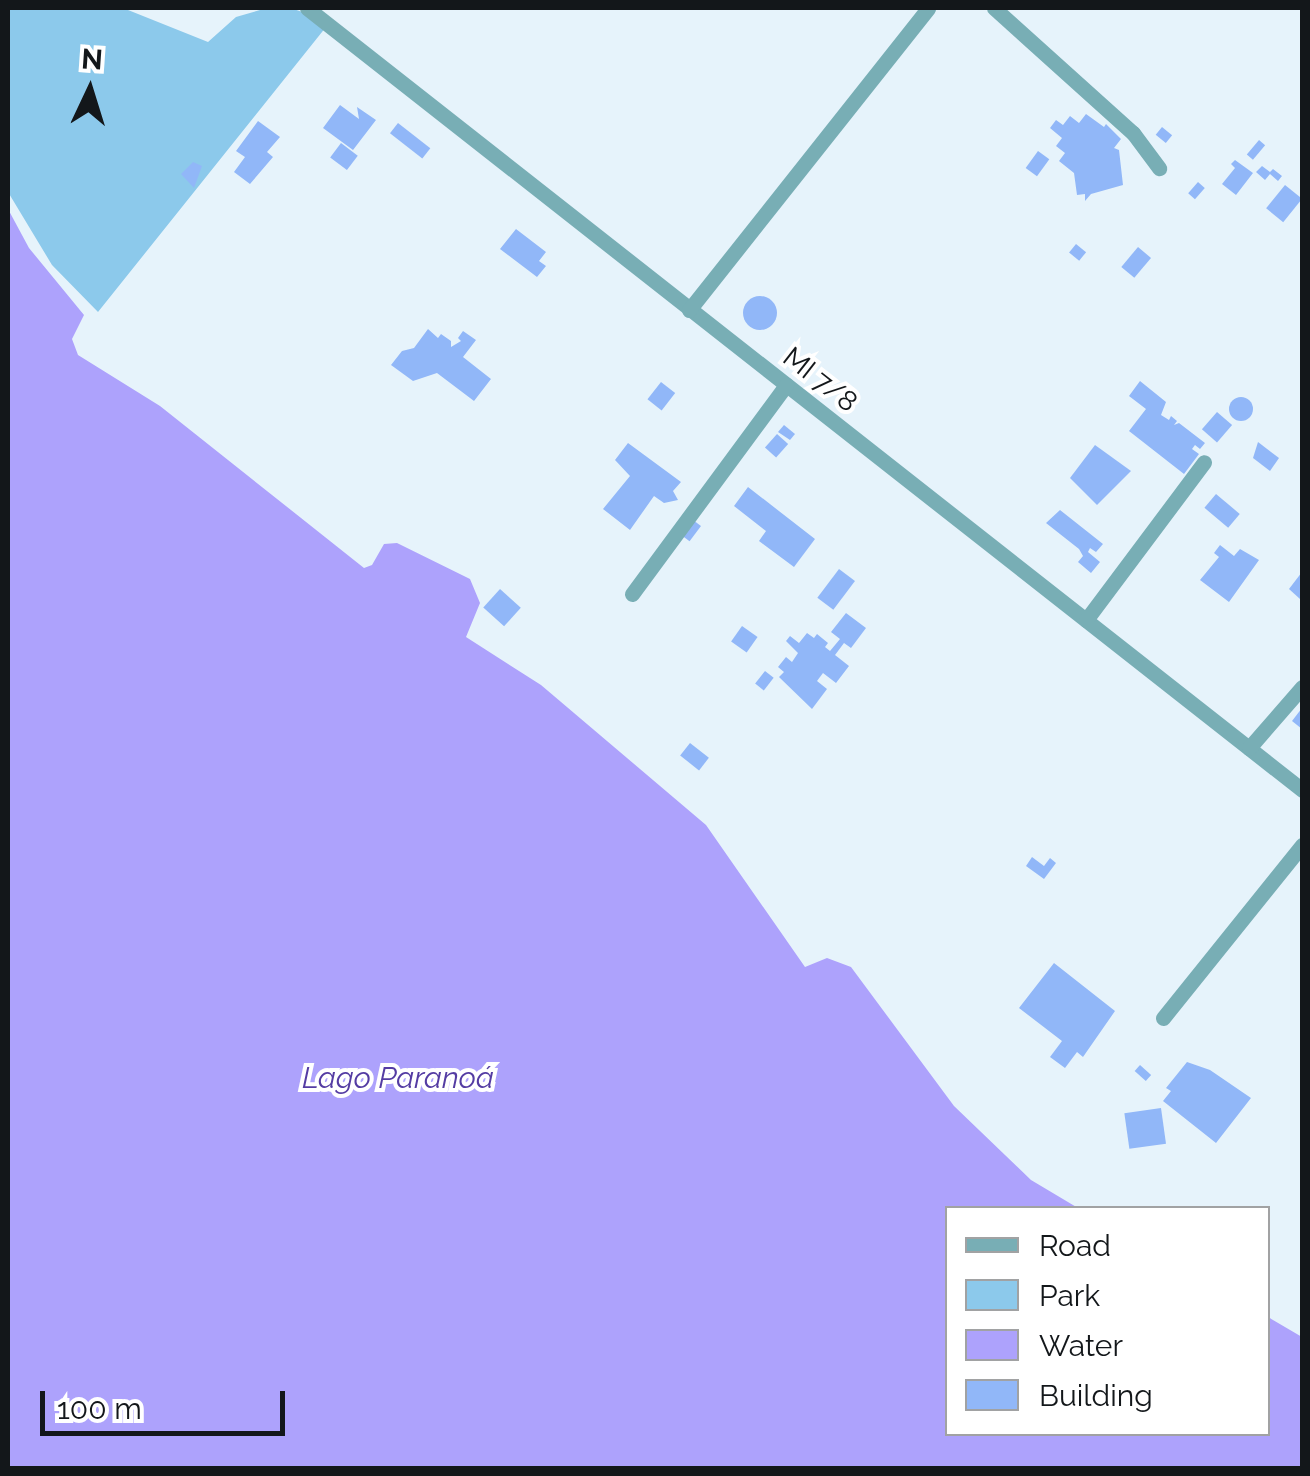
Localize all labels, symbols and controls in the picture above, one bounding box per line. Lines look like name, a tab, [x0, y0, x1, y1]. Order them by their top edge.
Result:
north arrow	[40, 40, 140, 140]
text: N	[80, 42, 104, 77]
street label: MI 7/8	[776, 340, 864, 420]
water label: Lago Paranoá	[302, 1060, 494, 1096]
legend	[945, 1206, 1270, 1436]
text: Road	[1039, 1228, 1111, 1263]
text: Park	[1039, 1278, 1100, 1313]
text: Water	[1039, 1328, 1123, 1363]
scale bar	[45, 1371, 290, 1433]
text: Building	[1039, 1378, 1153, 1413]
text: 100 m	[57, 1391, 142, 1426]

